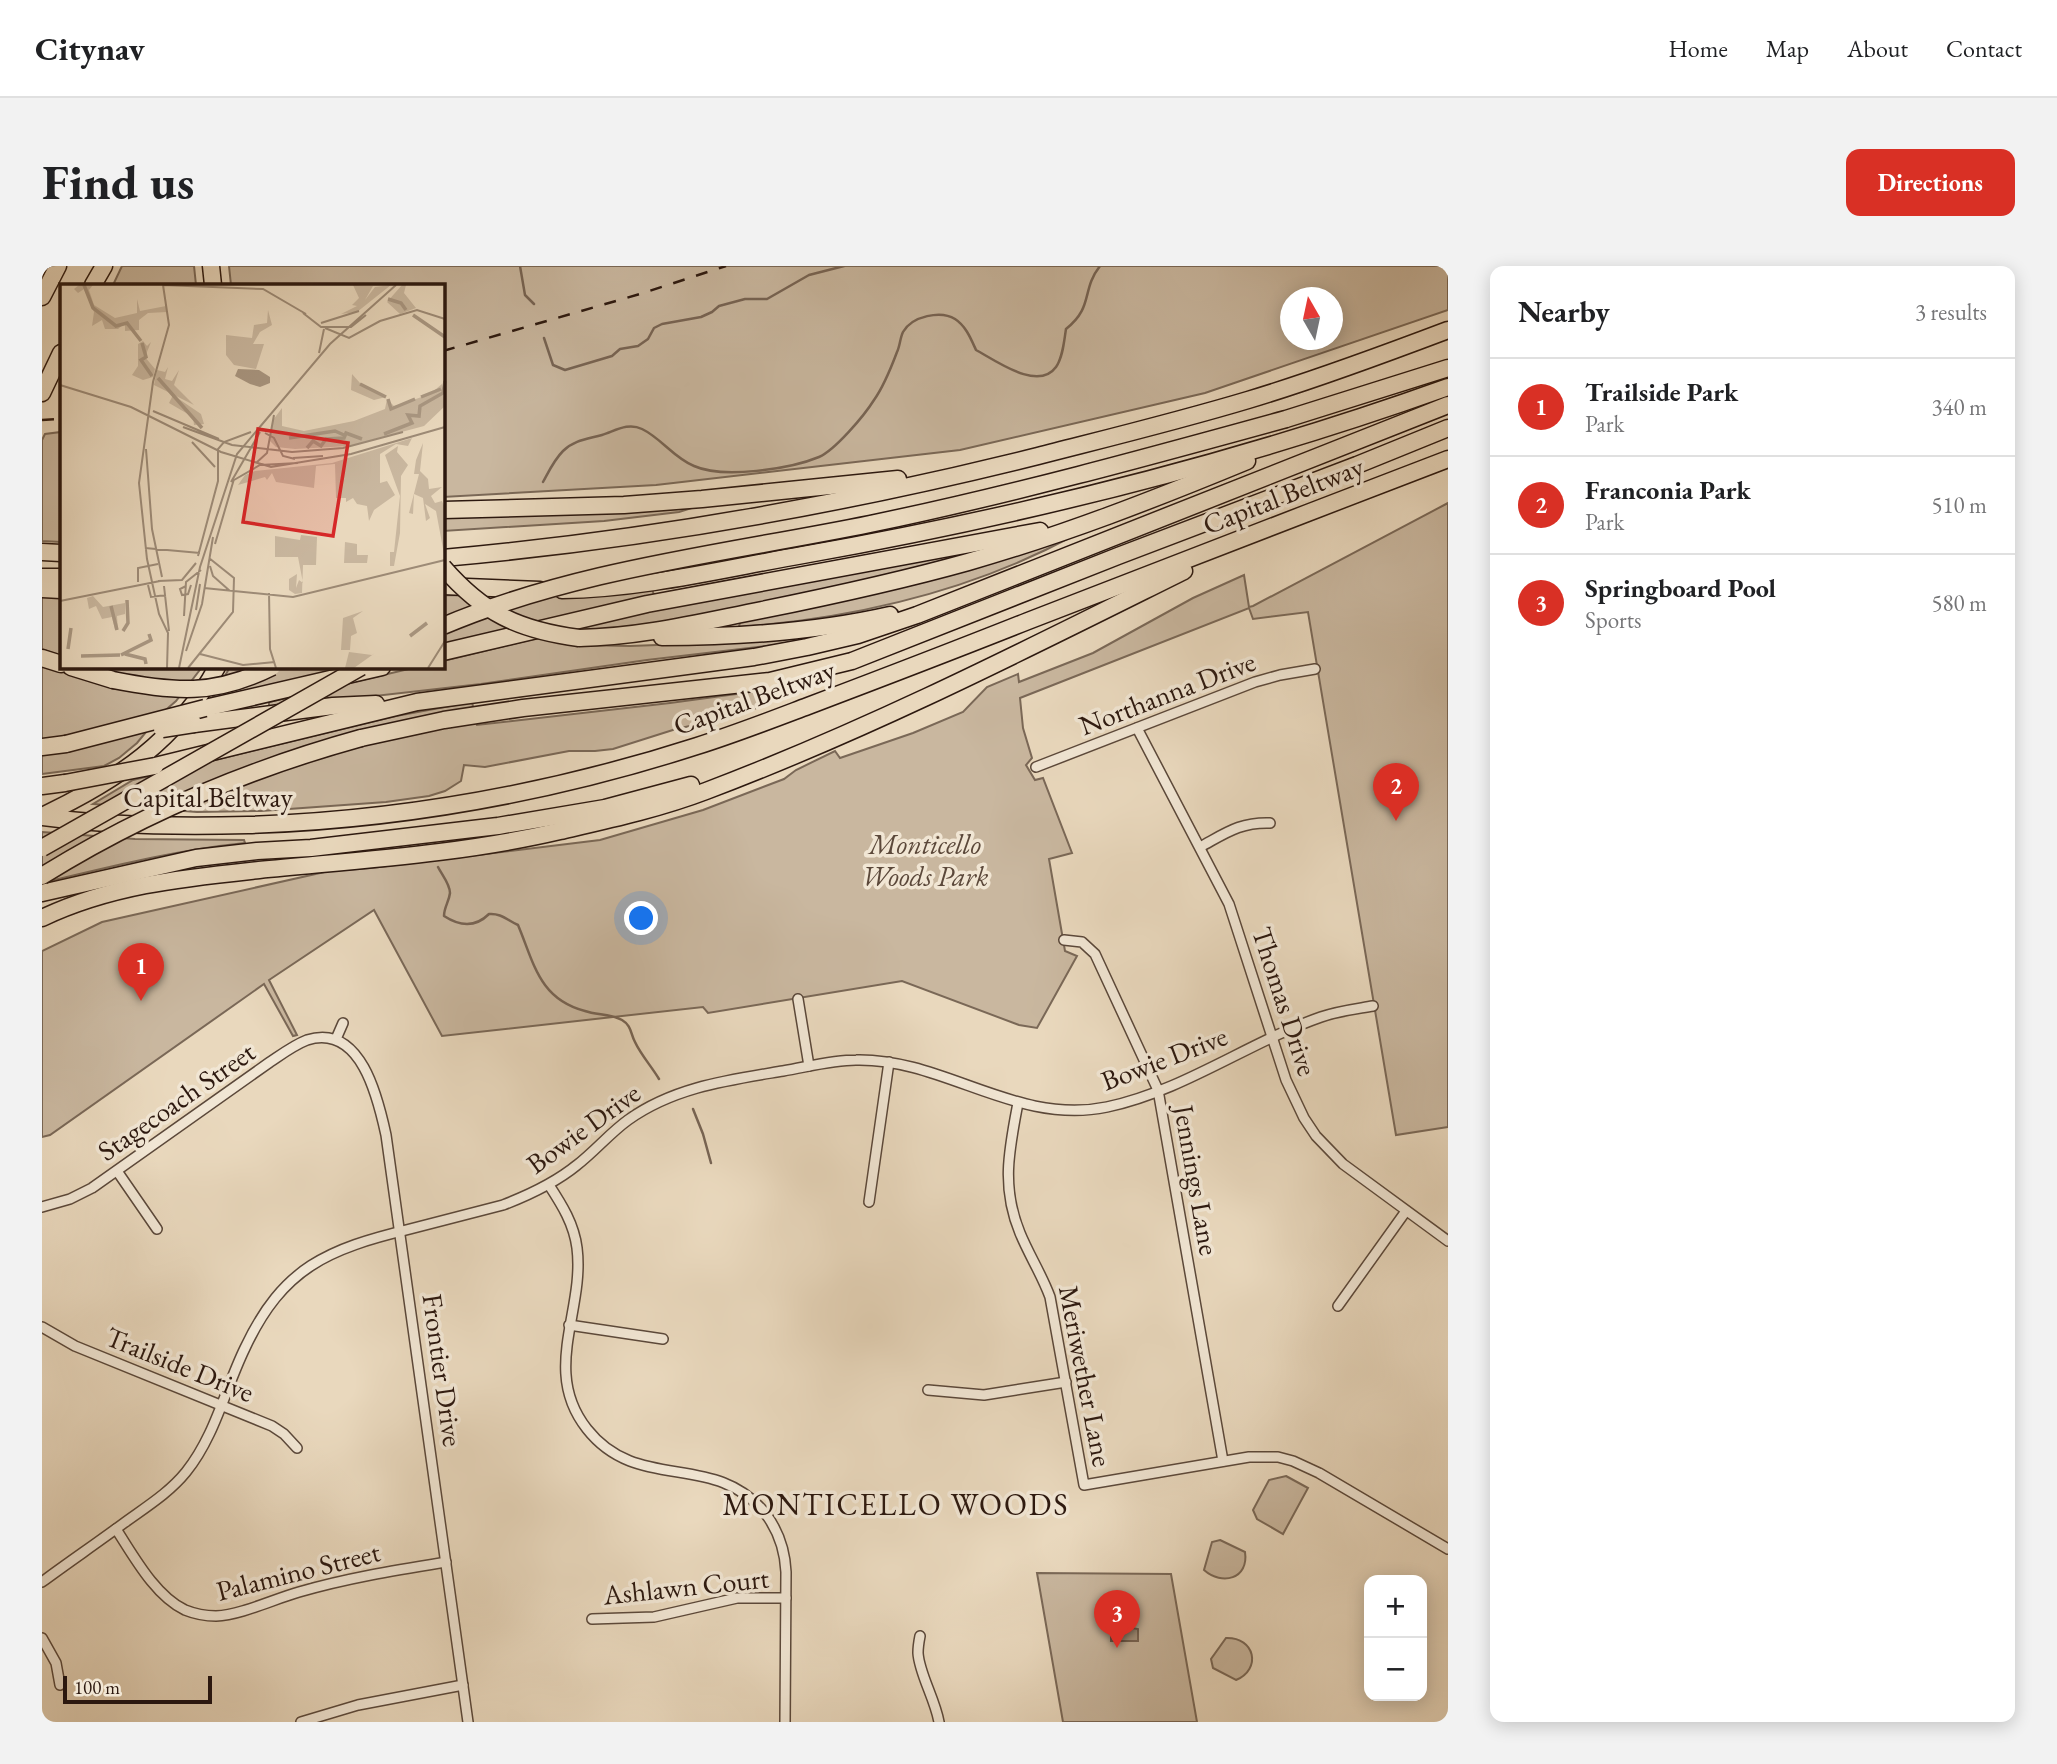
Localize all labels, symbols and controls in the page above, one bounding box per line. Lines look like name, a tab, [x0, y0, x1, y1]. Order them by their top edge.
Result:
text: Citynav	[35, 27, 145, 70]
text: Home	[1668, 33, 1728, 64]
text: Map	[1766, 33, 1809, 64]
text: About	[1847, 33, 1908, 64]
text: Contact	[1946, 33, 2022, 64]
button: Directions	[1846, 149, 2015, 216]
text: Find us	[42, 150, 194, 214]
inset map	[60, 284, 444, 668]
north arrow	[1280, 287, 1343, 350]
text: Nearby	[1518, 292, 1610, 331]
text: 3 results	[1915, 297, 1987, 327]
text: Trailside Park	[1585, 375, 1738, 409]
text: 1	[1535, 392, 1547, 422]
text: 340 m	[1931, 392, 1987, 422]
text: Park	[1585, 409, 1624, 439]
street label: Capital Beltway	[1197, 448, 1369, 542]
text: Franconia Park	[1585, 473, 1751, 507]
text: 2	[1535, 490, 1547, 520]
text: 510 m	[1931, 490, 1987, 520]
text: Park	[1585, 507, 1624, 537]
text: Springboard Pool	[1585, 571, 1776, 605]
text: 3	[1535, 588, 1547, 618]
text: 580 m	[1931, 588, 1987, 618]
text: Sports	[1585, 605, 1641, 635]
street label: Northanna Drive	[1074, 643, 1260, 743]
street label: Capital Beltway	[668, 651, 840, 743]
pin: 2	[1373, 763, 1419, 821]
street label: Capital Beltway	[123, 779, 293, 815]
park label: Monticello Woods Park	[862, 826, 989, 894]
your location	[624, 901, 658, 935]
street label: Thomas Drive	[1244, 922, 1326, 1080]
pin: 1	[118, 943, 164, 1001]
street label: Bowie Drive	[1096, 1017, 1232, 1099]
street label: Stagecoach Street	[90, 1033, 262, 1169]
street label: Bowie Drive	[519, 1075, 647, 1181]
street label: Jennings Lane	[1166, 1100, 1228, 1258]
street label: Meriwether Lane	[1051, 1282, 1121, 1470]
street label: Frontier Drive	[414, 1291, 472, 1449]
street label: Trailside Drive	[101, 1318, 259, 1410]
district label: MONTICELLO WOODS	[723, 1485, 1069, 1524]
street label: Palamino Street	[212, 1533, 384, 1609]
street label: Ashlawn Court	[600, 1559, 771, 1613]
map controls	[1364, 1575, 1427, 1701]
button: +	[1364, 1575, 1427, 1638]
pin: 3	[1094, 1590, 1140, 1648]
button: −	[1364, 1638, 1427, 1701]
scale bar	[63, 1673, 212, 1705]
text: 100 m	[74, 1675, 120, 1700]

